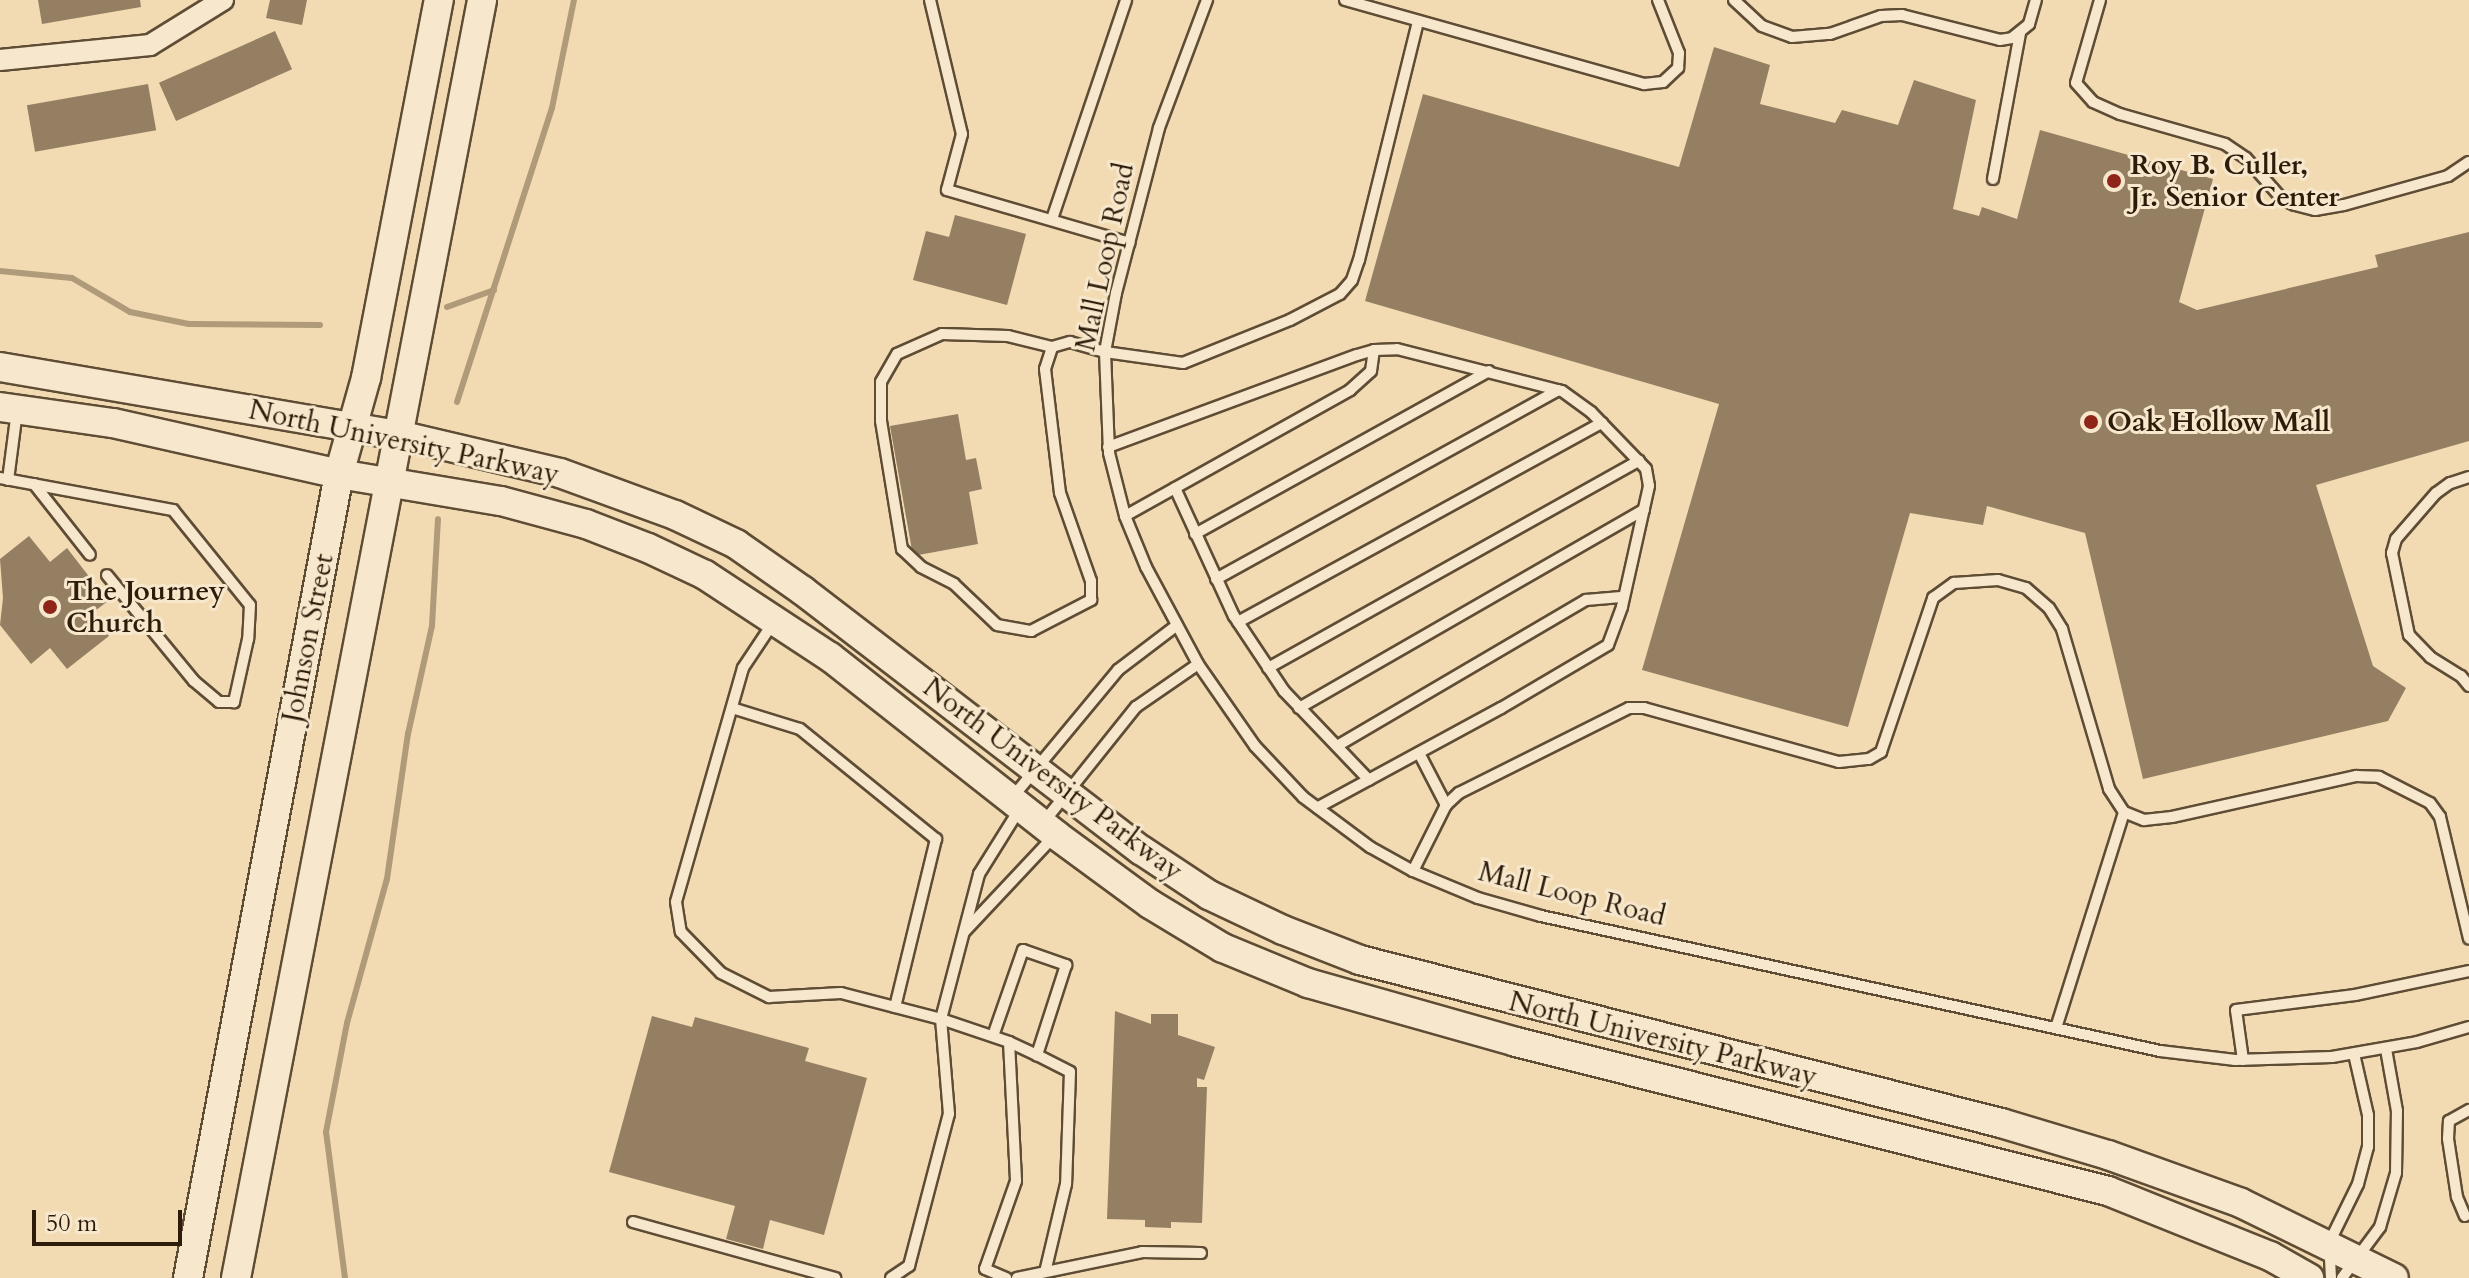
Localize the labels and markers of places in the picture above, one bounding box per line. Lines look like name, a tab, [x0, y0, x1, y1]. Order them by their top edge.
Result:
place label: Roy B. Culler, Jr. Senior Center	[2130, 148, 2340, 214]
marker: Roy B. Culler, Jr. Senior Center	[2105, 172, 2123, 190]
place label: Oak Hollow Mall	[2107, 405, 2330, 439]
marker: Oak Hollow Mall	[2082, 413, 2100, 431]
place label: The Journey Church	[66, 574, 225, 640]
marker: The Journey Church	[41, 598, 59, 616]

